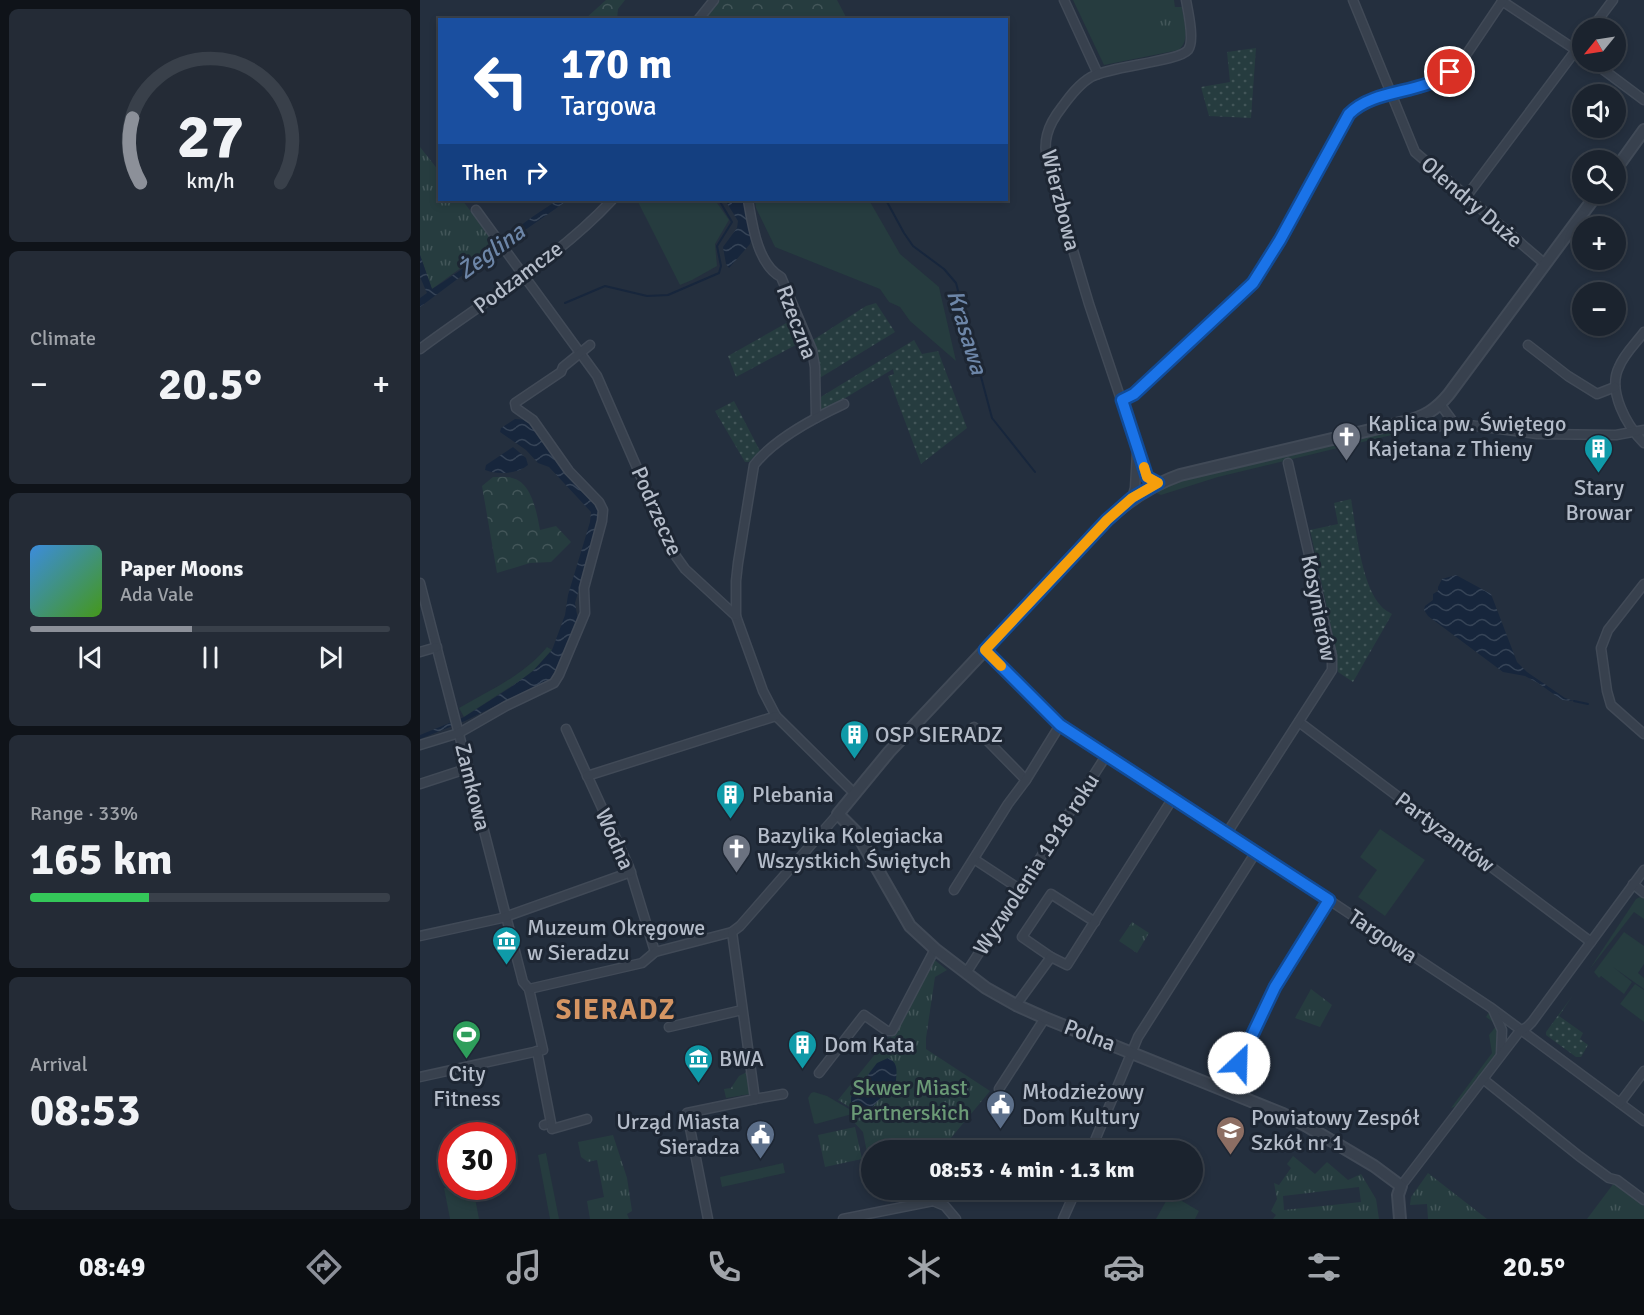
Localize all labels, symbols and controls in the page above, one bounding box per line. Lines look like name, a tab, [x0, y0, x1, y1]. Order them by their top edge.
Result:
north arrow	[1572, 18, 1626, 72]
map controls	[1572, 18, 1626, 336]
text: 170 m	[561, 39, 672, 90]
icon: left	[462, 42, 540, 120]
pin	[1424, 46, 1475, 97]
icon: arrive	[1433, 55, 1466, 88]
button: sound	[1572, 84, 1626, 138]
text: Targowa	[561, 90, 657, 123]
text: 27	[176, 98, 244, 175]
street label: Wierzbowa	[1035, 147, 1087, 253]
street label: Olendry Duże	[1416, 150, 1528, 254]
button: search	[1572, 150, 1626, 204]
icon: right	[520, 156, 553, 189]
text: Then	[462, 159, 508, 186]
text: km/h	[186, 168, 234, 194]
water label: Żeglina	[451, 216, 531, 286]
button: +	[1572, 216, 1626, 270]
street label: Podzamcze	[468, 235, 568, 319]
street label: Rzeczna	[771, 281, 823, 363]
button: −	[1572, 282, 1626, 336]
water label: Krasawa	[940, 286, 994, 379]
text: Climate	[30, 326, 96, 351]
text: 20.5°	[158, 357, 262, 412]
text: −	[30, 364, 48, 405]
text: +	[372, 364, 390, 405]
place label: Kaplica pw. Świętego Kajetana z Thieny	[1368, 410, 1566, 462]
church icon: Kaplica pw. Świętego Kajetana z Thieny	[1331, 420, 1363, 462]
building icon: Stary Browar	[1583, 432, 1615, 474]
street label: Podrzecze	[625, 462, 689, 560]
place label: Stary Browar	[1566, 474, 1632, 526]
street label: Kosynierów	[1295, 552, 1343, 664]
text: Paper Moons	[120, 555, 243, 582]
text: Ada Vale	[120, 582, 194, 607]
icon: previous	[74, 641, 107, 674]
icon: pause	[194, 641, 227, 674]
icon: next	[314, 641, 347, 674]
building icon: OSP SIERADZ	[838, 718, 870, 760]
place label: OSP SIERADZ	[875, 721, 1003, 748]
street label: Zamkowa	[449, 740, 497, 834]
street label: Wyzwolenia 1918 roku	[967, 768, 1105, 960]
building icon: Plebania	[715, 778, 747, 820]
place label: Plebania	[752, 781, 834, 808]
street label: Partyzantów	[1390, 786, 1500, 878]
text: Range · 33%	[30, 801, 138, 826]
street label: Wodna	[590, 804, 640, 874]
place label: Bazylika Kolegiacka Wszystkich Świętych	[757, 822, 951, 874]
text: 165 km	[30, 832, 173, 887]
church icon: Bazylika Kolegiacka Wszystkich Świętych	[720, 832, 752, 874]
street label: Targowa	[1343, 903, 1423, 969]
place label: Muzeum Okręgowe w Sieradzu	[527, 914, 705, 966]
museum icon: Muzeum Okręgowe w Sieradzu	[490, 924, 522, 966]
district label: SIERADZ	[556, 993, 676, 1027]
street label: Polna	[1060, 1013, 1120, 1057]
sports icon: City Fitness	[451, 1018, 483, 1060]
building icon: Dom Kata	[787, 1028, 819, 1070]
place label: Dom Kata	[824, 1031, 915, 1058]
position arrow	[1207, 1031, 1271, 1095]
museum icon: BWA	[682, 1042, 714, 1084]
place label: BWA	[719, 1045, 764, 1072]
text: Arrival	[30, 1052, 88, 1077]
place label: City Fitness	[433, 1060, 501, 1112]
park label: Skwer Miast Partnerskich	[850, 1074, 970, 1126]
place label: Młodzieżowy Dom Kultury	[1022, 1078, 1145, 1130]
text: 08:53	[30, 1083, 140, 1138]
public building icon: Młodzieżowy Dom Kultury	[985, 1088, 1017, 1130]
place label: Powiatowy Zespół Szkół nr 1	[1251, 1104, 1420, 1156]
place label: Urząd Miasta Sieradza	[616, 1108, 740, 1160]
school or university icon: Powiatowy Zespół Szkół nr 1	[1214, 1114, 1246, 1156]
public building icon: Urząd Miasta Sieradza	[745, 1118, 777, 1160]
speed limit sign: 30	[438, 1122, 516, 1200]
text: 08:53 · 4 min · 1.3 km	[929, 1156, 1135, 1183]
icon: directions	[303, 1246, 345, 1288]
icon: music	[503, 1246, 545, 1288]
icon: phone	[703, 1246, 745, 1288]
icon: climate	[903, 1246, 945, 1288]
icon: car	[1103, 1246, 1145, 1288]
icon: filters	[1303, 1246, 1345, 1288]
text: 08:49	[79, 1251, 145, 1284]
text: 20.5°	[1503, 1251, 1565, 1284]

